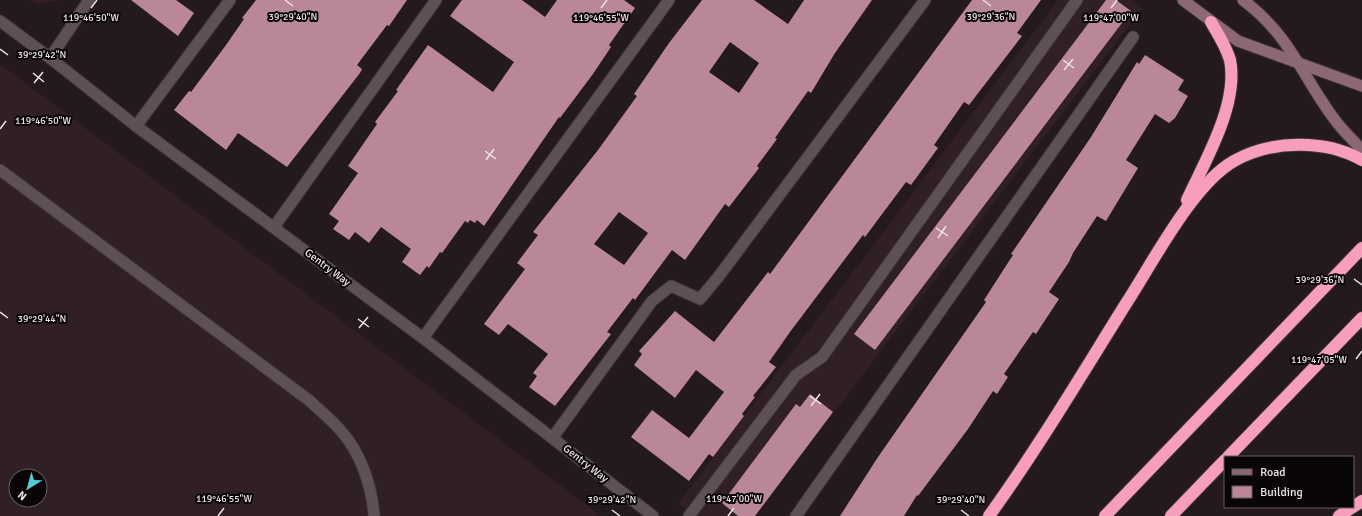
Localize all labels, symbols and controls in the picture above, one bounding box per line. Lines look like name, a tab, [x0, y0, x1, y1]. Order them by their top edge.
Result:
text: 39°29'40"N	[269, 11, 317, 23]
text: 39°29'36"N	[967, 11, 1015, 23]
text: 119°46'50"W	[63, 12, 119, 24]
text: 119°46'55"W	[573, 12, 629, 24]
text: 119°47'00"W	[1083, 12, 1139, 24]
text: 39°29'42"N	[18, 49, 66, 61]
text: 119°46'50"W	[15, 115, 71, 127]
street label: Gentry Way	[302, 246, 354, 289]
text: 39°29'36"N	[1296, 274, 1344, 286]
text: 39°29'44"N	[18, 313, 66, 325]
text: 119°47'05"W	[1291, 354, 1347, 366]
street label: Gentry Way	[560, 442, 612, 486]
legend	[1224, 456, 1354, 508]
text: Road	[1260, 465, 1286, 480]
north arrow	[8, 468, 48, 508]
text: Building	[1260, 485, 1303, 500]
text: N	[15, 488, 29, 503]
text: 119°46'55"W	[196, 493, 252, 505]
text: 119°47'00"W	[706, 493, 762, 505]
text: 39°29'42"N	[588, 494, 636, 506]
text: 39°29'40"N	[937, 494, 985, 506]

